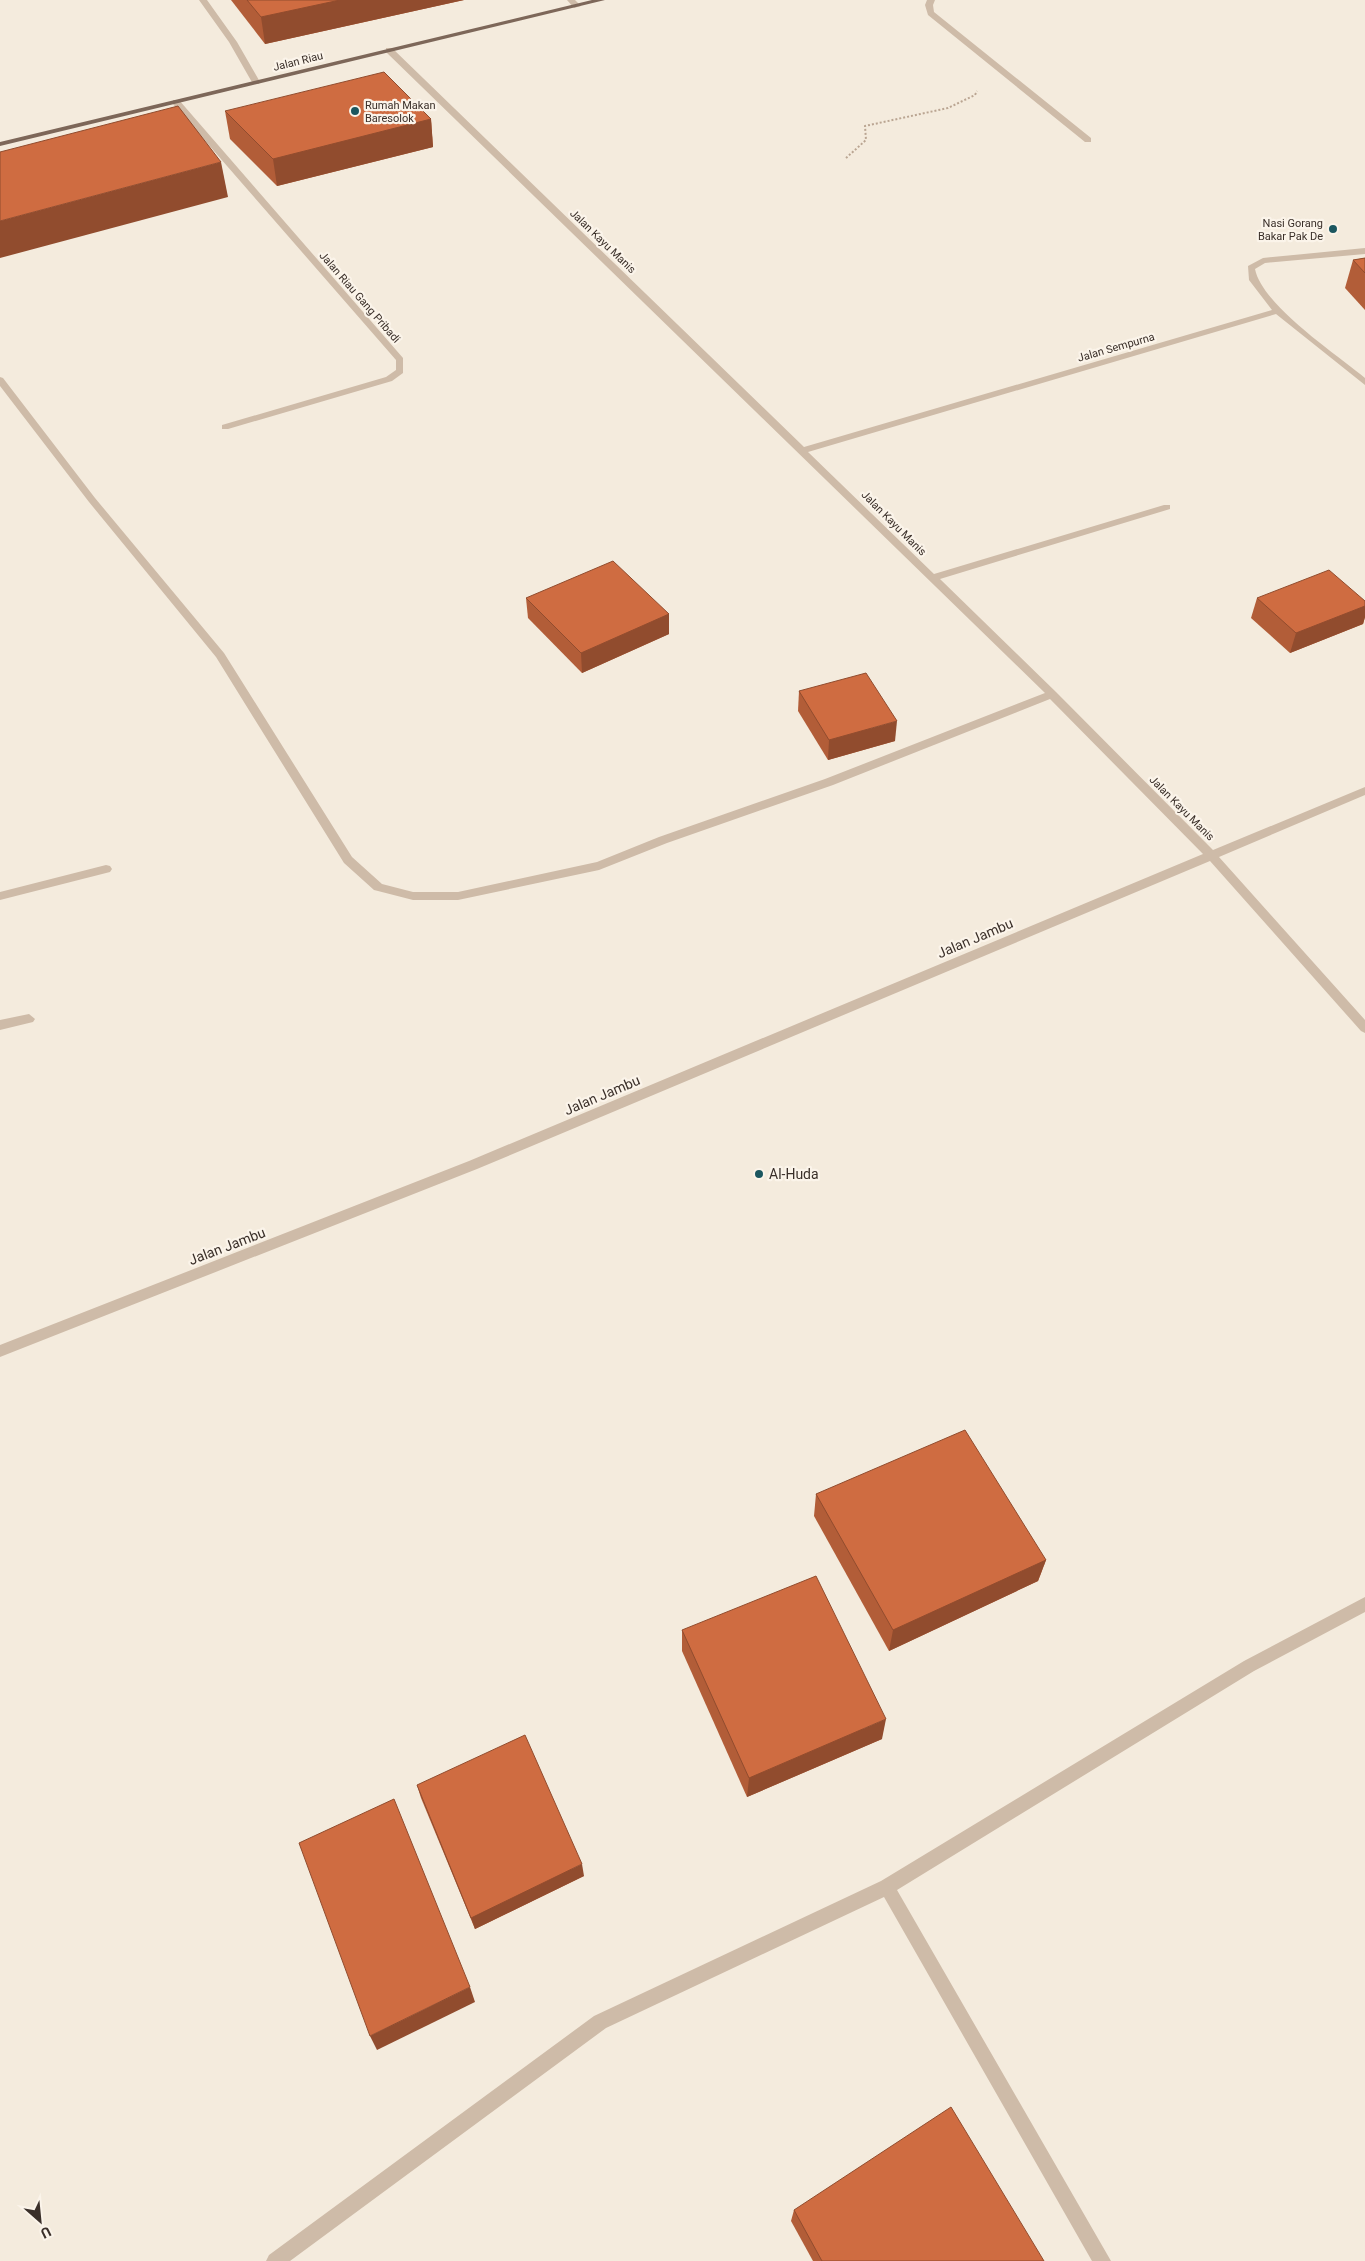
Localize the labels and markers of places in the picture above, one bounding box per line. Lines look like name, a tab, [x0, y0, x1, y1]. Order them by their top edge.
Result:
place label: Rumah Makan Baresolok	[365, 99, 435, 125]
marker: Rumah Makan Baresolok	[349, 105, 361, 117]
place label: Nasi Gorang Bakar Pak De	[1258, 217, 1323, 243]
marker: Nasi Gorang Bakar Pak De	[1327, 223, 1339, 235]
place label: Al-Huda	[769, 1166, 819, 1182]
marker: Al-Huda	[753, 1168, 765, 1180]

